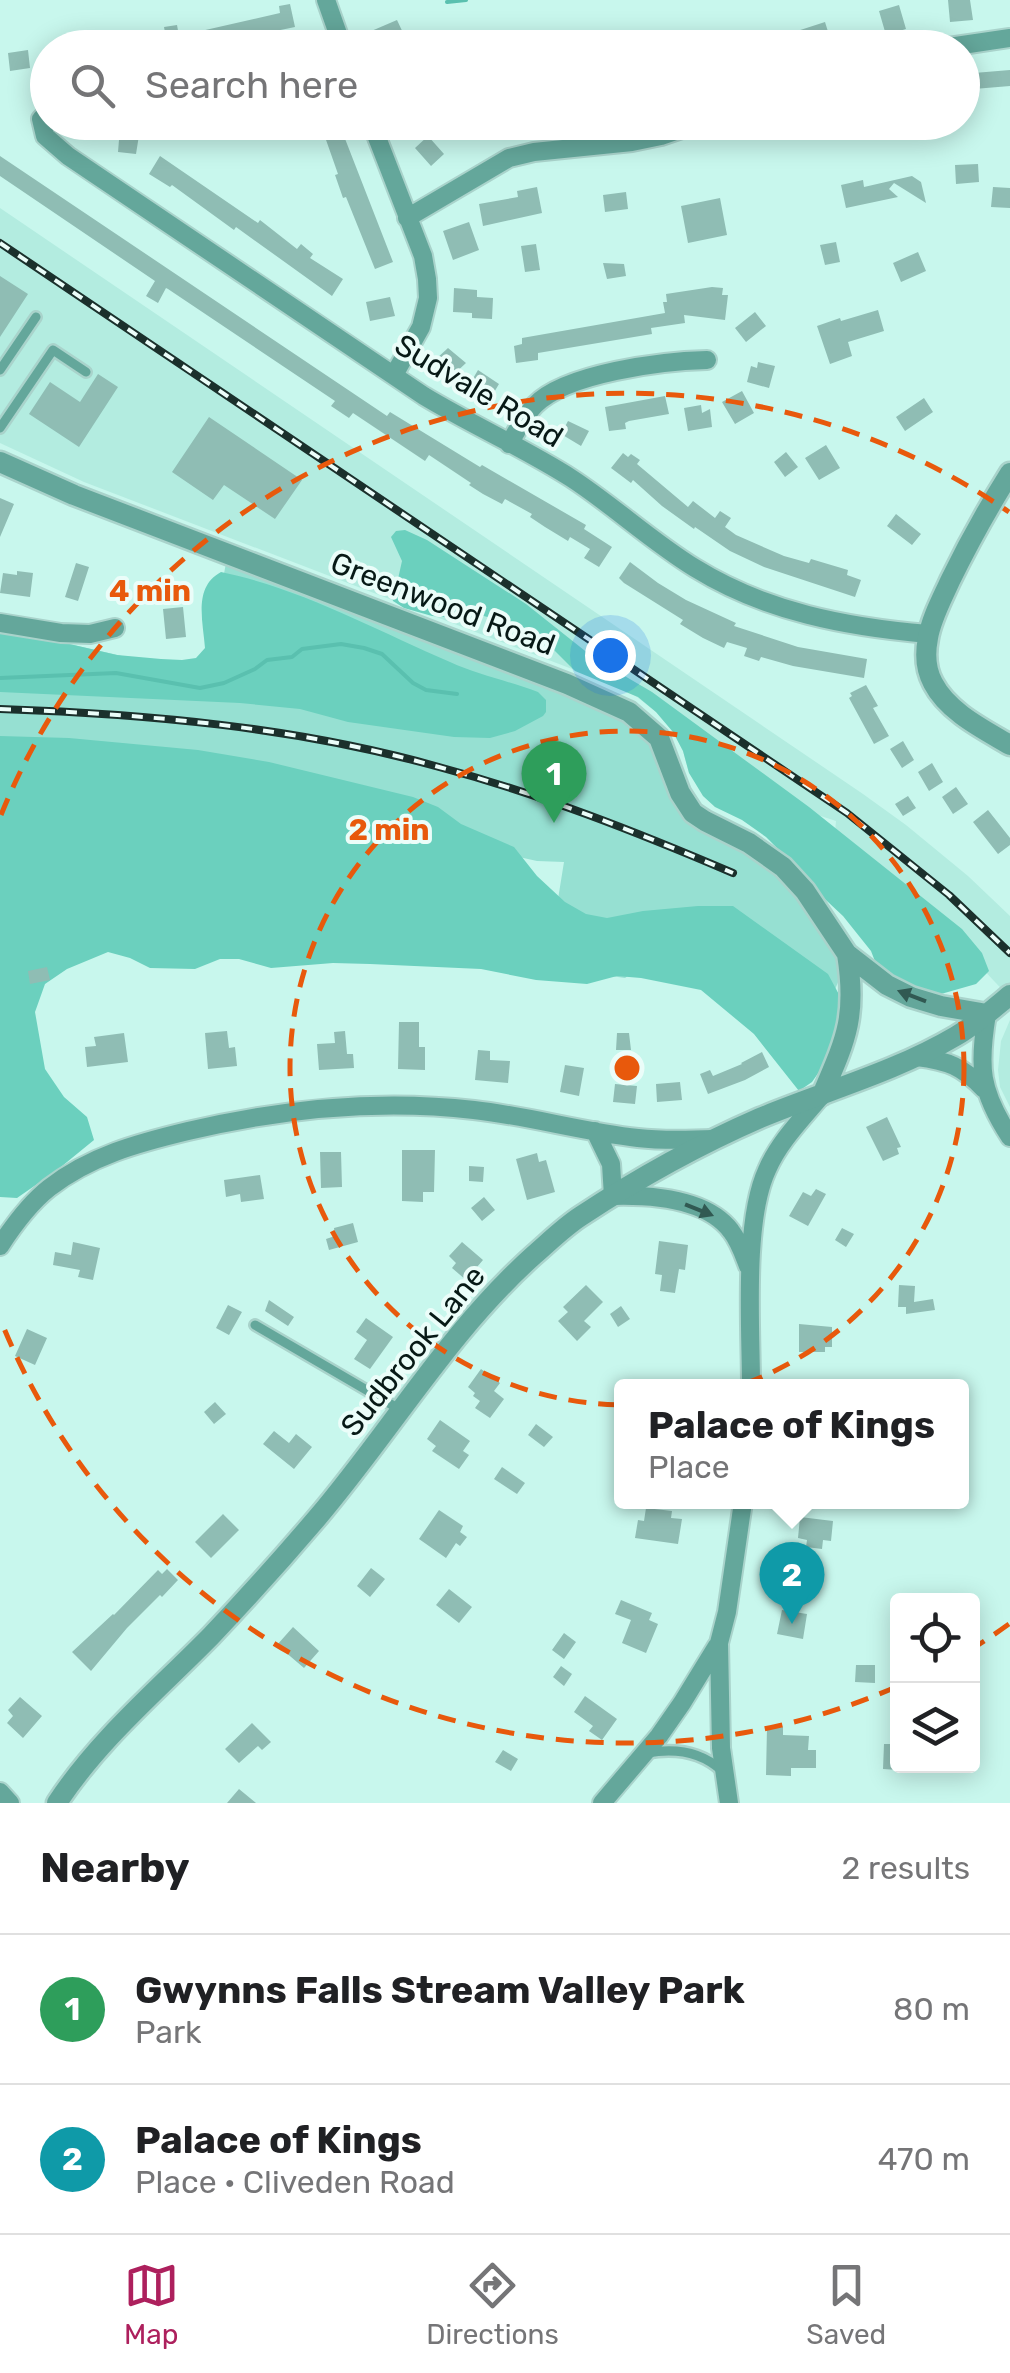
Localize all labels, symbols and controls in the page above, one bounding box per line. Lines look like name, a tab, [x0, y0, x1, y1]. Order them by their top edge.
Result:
search box	[30, 30, 980, 140]
icon: search	[65, 58, 120, 113]
text: Search here	[145, 62, 358, 108]
street label: Sudvale Road	[388, 327, 570, 455]
street label: Greenwood Road	[326, 545, 560, 663]
text: 4 min	[109, 573, 191, 609]
your location	[585, 630, 636, 681]
pin: 1	[522, 740, 586, 823]
text: 2 min	[348, 812, 430, 848]
one-way arrow	[897, 987, 927, 1003]
centre of rings	[609, 1050, 645, 1086]
one-way arrow	[684, 1203, 714, 1219]
street label: Sudbrook Lane	[333, 1258, 493, 1444]
popup	[614, 1379, 969, 1509]
text: Palace of Kings	[648, 1402, 935, 1448]
text: Place	[648, 1448, 730, 1486]
pin: 2	[760, 1542, 824, 1624]
map controls	[890, 1593, 980, 1773]
button: locate	[890, 1593, 980, 1683]
button: layers	[890, 1683, 980, 1773]
text: Nearby	[40, 1843, 190, 1893]
text: 2 results	[841, 1849, 970, 1887]
text: Gwynns Falls Stream Valley Park	[135, 1967, 745, 2013]
text: 1	[65, 1990, 80, 2028]
text: 80 m	[893, 1990, 970, 2028]
text: Park	[135, 2013, 202, 2051]
text: Palace of Kings	[135, 2117, 422, 2163]
text: 2	[62, 2140, 83, 2178]
text: 470 m	[878, 2140, 970, 2178]
text: Place · Cliveden Road	[135, 2163, 455, 2201]
tab: Map	[124, 2258, 179, 2351]
tab: Directions	[426, 2258, 559, 2351]
tab: Saved	[806, 2258, 886, 2351]

